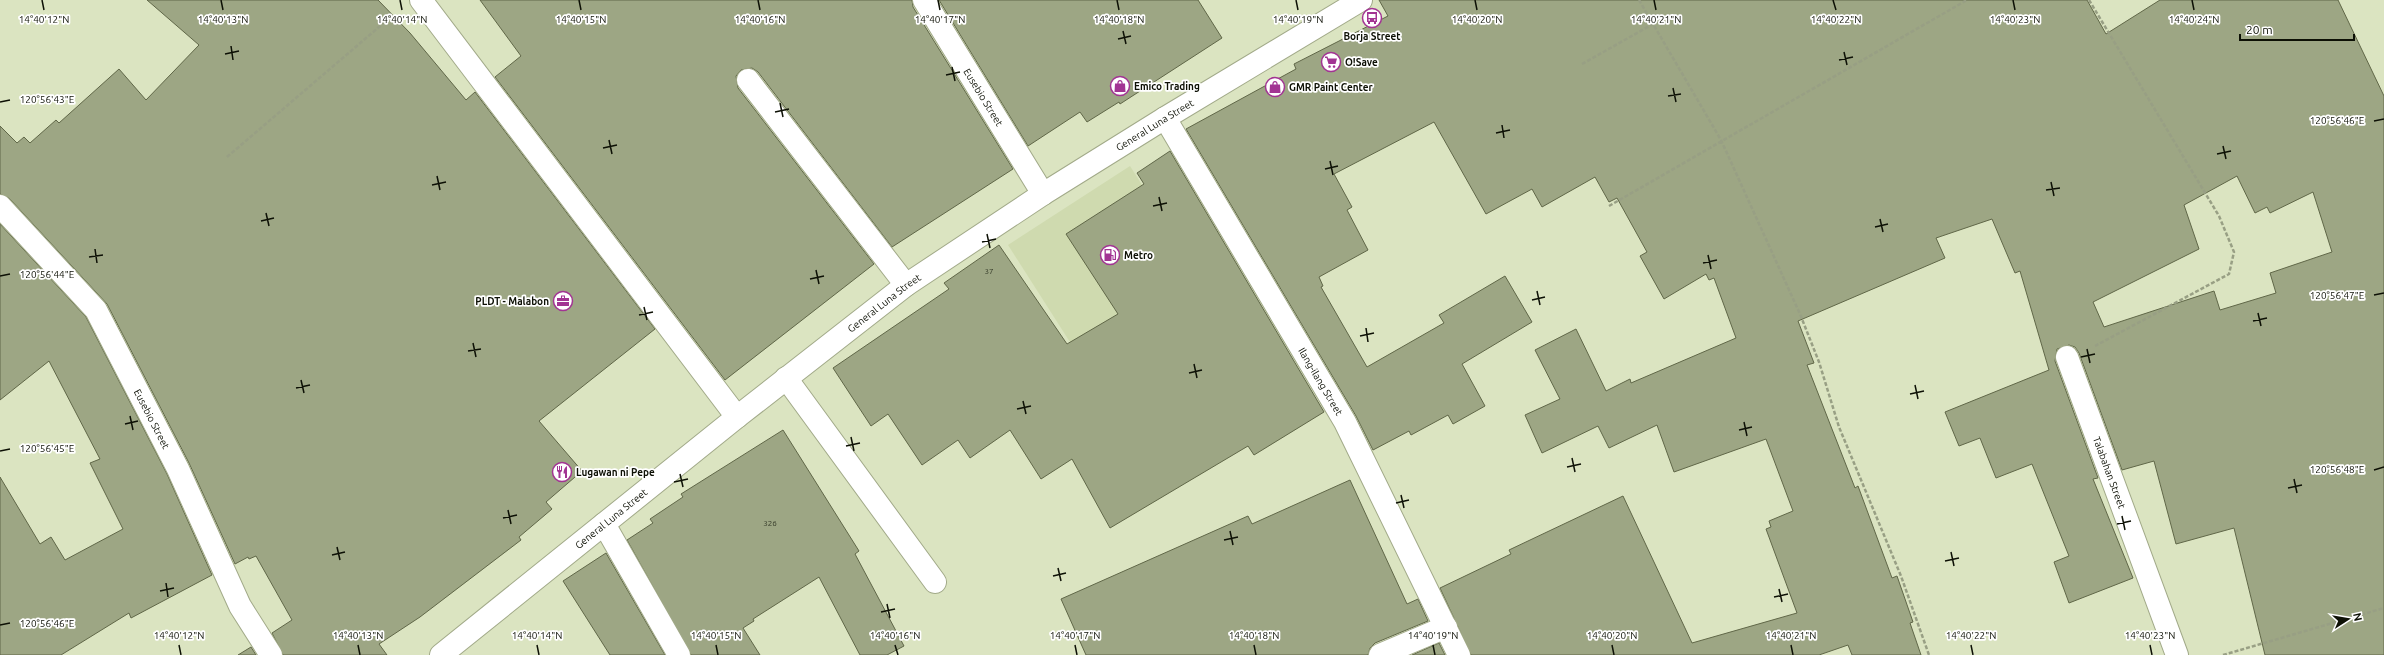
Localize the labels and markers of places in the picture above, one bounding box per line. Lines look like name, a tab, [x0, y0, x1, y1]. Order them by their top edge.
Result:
bus stop icon: Borja Street	[1361, 7, 1383, 29]
place label: Borja Street	[1343, 31, 1401, 42]
supermarket icon: O!Save	[1320, 51, 1342, 73]
place label: O!Save	[1345, 57, 1378, 68]
shop icon: Emico Trading	[1109, 75, 1131, 97]
shop icon: GMR Paint Center	[1264, 76, 1286, 98]
place label: Emico Trading	[1134, 81, 1200, 92]
place label: GMR Paint Center	[1289, 82, 1373, 93]
fuel station icon: Metro	[1099, 244, 1121, 266]
place label: Metro	[1124, 250, 1153, 261]
office icon: PLDT - Malabon	[552, 290, 574, 312]
place label: PLDT - Malabon	[475, 296, 549, 307]
restaurant icon: Lugawan ni Pepe	[551, 461, 573, 483]
place label: Lugawan ni Pepe	[576, 467, 655, 478]

